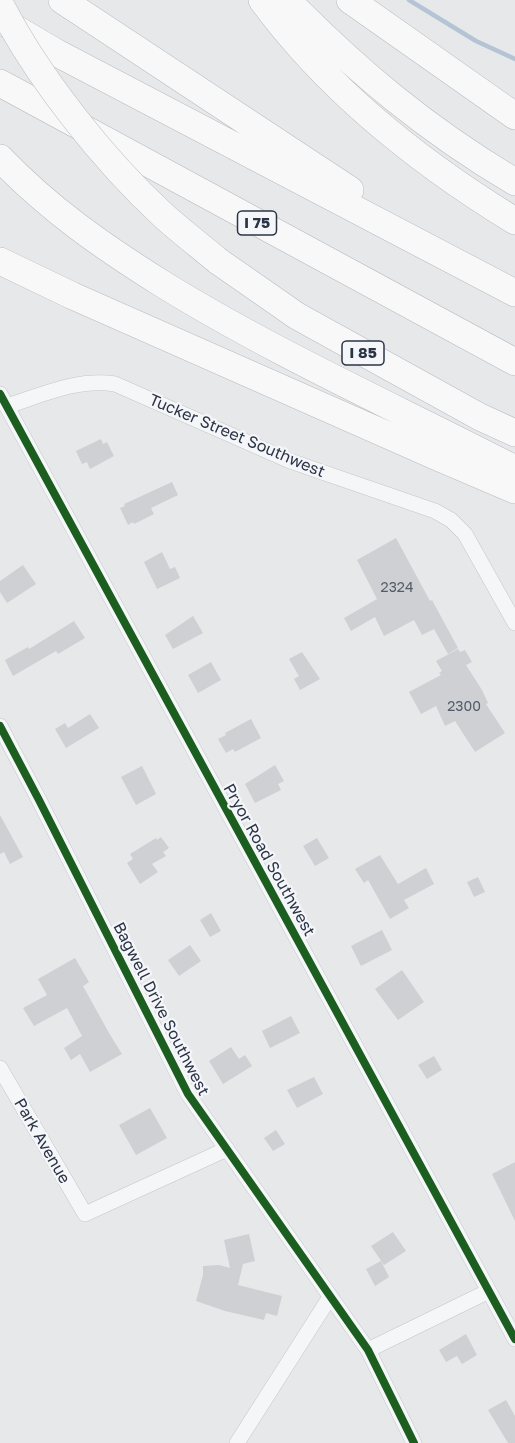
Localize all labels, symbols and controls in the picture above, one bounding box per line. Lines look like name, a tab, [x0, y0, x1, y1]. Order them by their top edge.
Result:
road number: I 75	[238, 211, 276, 235]
road number: I 85	[342, 341, 384, 365]
street label: Tucker Street Southwest	[146, 390, 328, 482]
house number: 2324	[381, 580, 413, 596]
house number: 2300	[447, 699, 481, 715]
street label: Pryor Road Southwest	[219, 780, 319, 940]
street label: Bagwell Drive Southwest	[109, 919, 213, 1099]
street label: Park Avenue	[10, 1095, 74, 1187]

